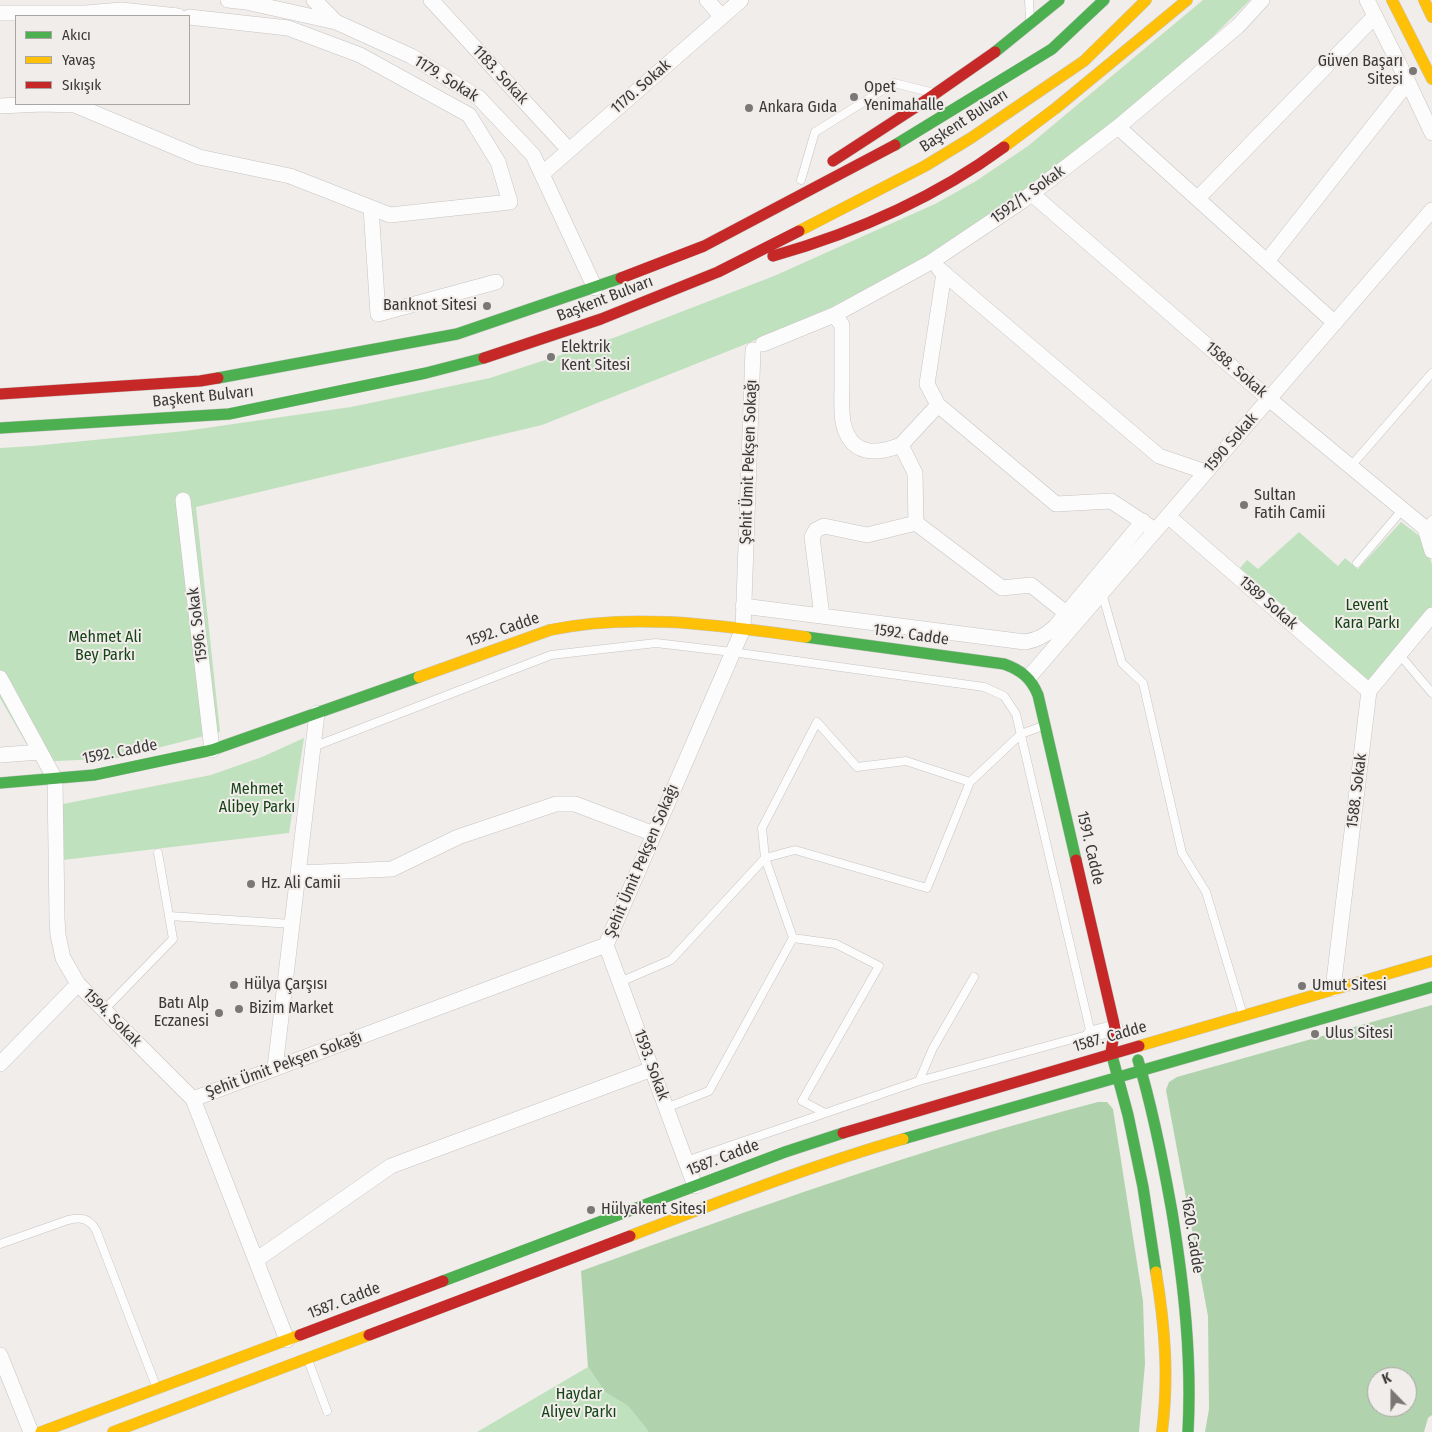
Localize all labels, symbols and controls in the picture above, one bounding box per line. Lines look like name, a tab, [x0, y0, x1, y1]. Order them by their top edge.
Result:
legend	[15, 15, 190, 105]
text: Akıcı	[62, 26, 91, 44]
street label: 1183. Sokak	[468, 42, 532, 108]
text: Yavaş	[62, 51, 96, 69]
street label: 1179. Sokak	[410, 52, 482, 106]
place label: Güven Başarı Sitesi	[1318, 52, 1403, 90]
street label: 1170. Sokak	[607, 56, 675, 118]
marker: Güven Başarı Sitesi	[1407, 65, 1419, 77]
text: Sıkışık	[62, 76, 101, 94]
place label: Opet Yenimahalle	[864, 78, 944, 116]
street label: Başkent Bulvarı	[916, 85, 1012, 157]
marker: Opet Yenimahalle	[848, 91, 860, 103]
place label: Ankara Gıda	[759, 98, 837, 118]
marker: Ankara Gıda	[743, 102, 755, 114]
street label: 1592/1. Sokak	[987, 162, 1069, 228]
street label: Başkent Bulvarı	[554, 272, 656, 326]
place label: Banknot Sitesi	[383, 296, 477, 316]
marker: Banknot Sitesi	[481, 300, 493, 312]
place label: Elektrik Kent Sitesi	[561, 338, 630, 376]
street label: 1588. Sokak	[1201, 338, 1271, 402]
marker: Elektrik Kent Sitesi	[545, 351, 557, 363]
street label: Şehit Ümit Pekşen Sokağı	[737, 379, 761, 545]
street label: Başkent Bulvarı	[152, 382, 254, 412]
street label: 1590 Sokak	[1200, 410, 1262, 476]
place label: Sultan Fatih Camii	[1254, 486, 1326, 524]
marker: Sultan Fatih Camii	[1238, 499, 1250, 511]
street label: 1589 Sokak	[1235, 572, 1301, 634]
street label: 1596. Sokak	[184, 587, 212, 663]
park label: Levent Kara Parkı	[1334, 596, 1400, 634]
street label: 1592. Cadde	[464, 609, 542, 651]
street label: 1592. Cadde	[872, 620, 950, 650]
park label: Mehmet Ali Bey Parkı	[68, 628, 142, 666]
street label: 1592. Cadde	[81, 735, 159, 769]
street label: 1588. Sokak	[1343, 752, 1371, 830]
park label: Mehmet Alibey Parkı	[219, 780, 295, 818]
street label: Şehit Ümit Pekşen Sokağı	[601, 781, 683, 941]
street label: 1591. Cadde	[1072, 809, 1108, 887]
place label: Hz. Ali Camii	[261, 874, 341, 894]
marker: Hz. Ali Camii	[245, 878, 257, 890]
place label: Hülya Çarşısı	[244, 975, 328, 995]
place label: Umut Sitesi	[1312, 976, 1387, 996]
marker: Hülya Çarşısı	[228, 979, 240, 991]
marker: Umut Sitesi	[1296, 980, 1308, 992]
street label: 1594. Sokak	[79, 985, 145, 1051]
place label: Batı Alp Eczanesi	[154, 994, 209, 1032]
place label: Bizim Market	[249, 999, 333, 1019]
marker: Bizim Market	[233, 1003, 245, 1015]
marker: Batı Alp Eczanesi	[213, 1007, 225, 1019]
street label: 1587. Cadde	[1071, 1017, 1149, 1057]
place label: Ulus Sitesi	[1325, 1024, 1393, 1044]
street label: 1593. Sokak	[629, 1027, 673, 1103]
street label: Şehit Ümit Pekşen Sokağı	[203, 1028, 365, 1102]
marker: Ulus Sitesi	[1309, 1028, 1321, 1040]
street label: 1587. Cadde	[684, 1135, 762, 1181]
street label: 1620. Cadde	[1176, 1195, 1208, 1275]
place label: Hülyakent Sitesi	[601, 1200, 706, 1220]
marker: Hülyakent Sitesi	[585, 1204, 597, 1216]
street label: 1587. Cadde	[305, 1278, 383, 1324]
north arrow	[1367, 1367, 1417, 1417]
text: K	[1380, 1369, 1394, 1388]
park label: Haydar Aliyev Parkı	[542, 1385, 616, 1423]

